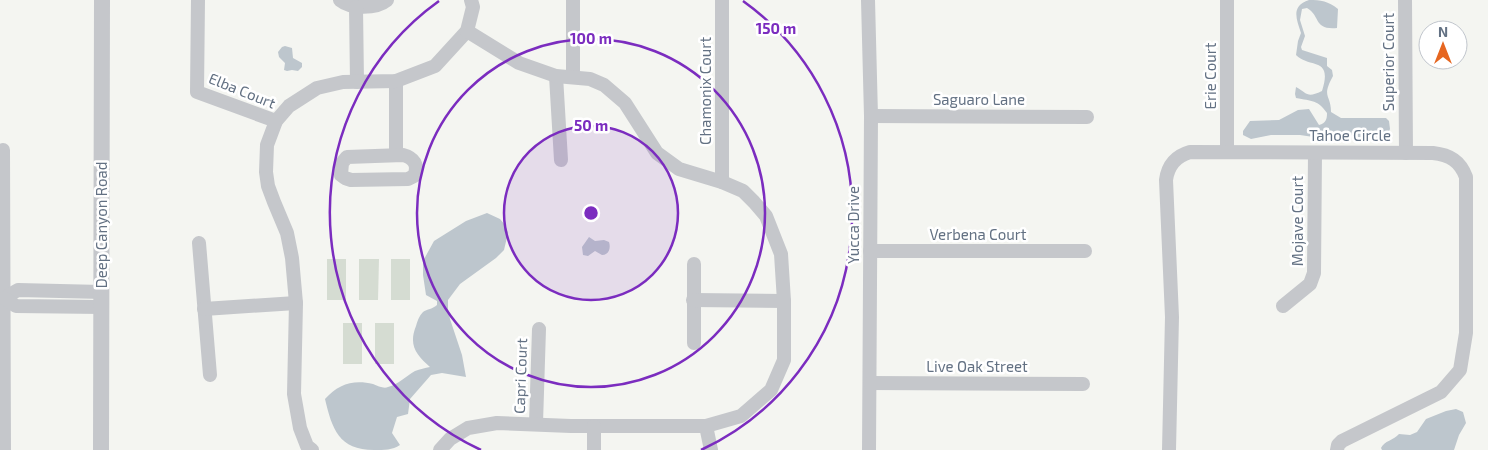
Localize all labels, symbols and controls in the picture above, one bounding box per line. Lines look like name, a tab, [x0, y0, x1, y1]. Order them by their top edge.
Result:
street label: Superior Court	[1379, 13, 1397, 111]
text: 150 m	[756, 19, 796, 37]
north arrow	[1418, 20, 1468, 70]
text: N	[1438, 23, 1448, 40]
text: 100 m	[570, 29, 612, 47]
street label: Chamonix Court	[696, 37, 714, 145]
street label: Erie Court	[1201, 42, 1219, 109]
street label: Elba Court	[206, 69, 279, 112]
street label: Saguaro Lane	[933, 90, 1025, 108]
text: 50 m	[574, 116, 608, 134]
street label: Tahoe Circle	[1309, 126, 1391, 144]
street label: Deep Canyon Road	[92, 162, 110, 288]
street label: Mojave Court	[1288, 176, 1307, 266]
street label: Yucca Drive	[844, 186, 862, 264]
centre of rings	[582, 204, 600, 222]
street label: Verbena Court	[930, 225, 1027, 243]
street label: Capri Court	[510, 337, 530, 414]
street label: Live Oak Street	[926, 357, 1028, 375]

